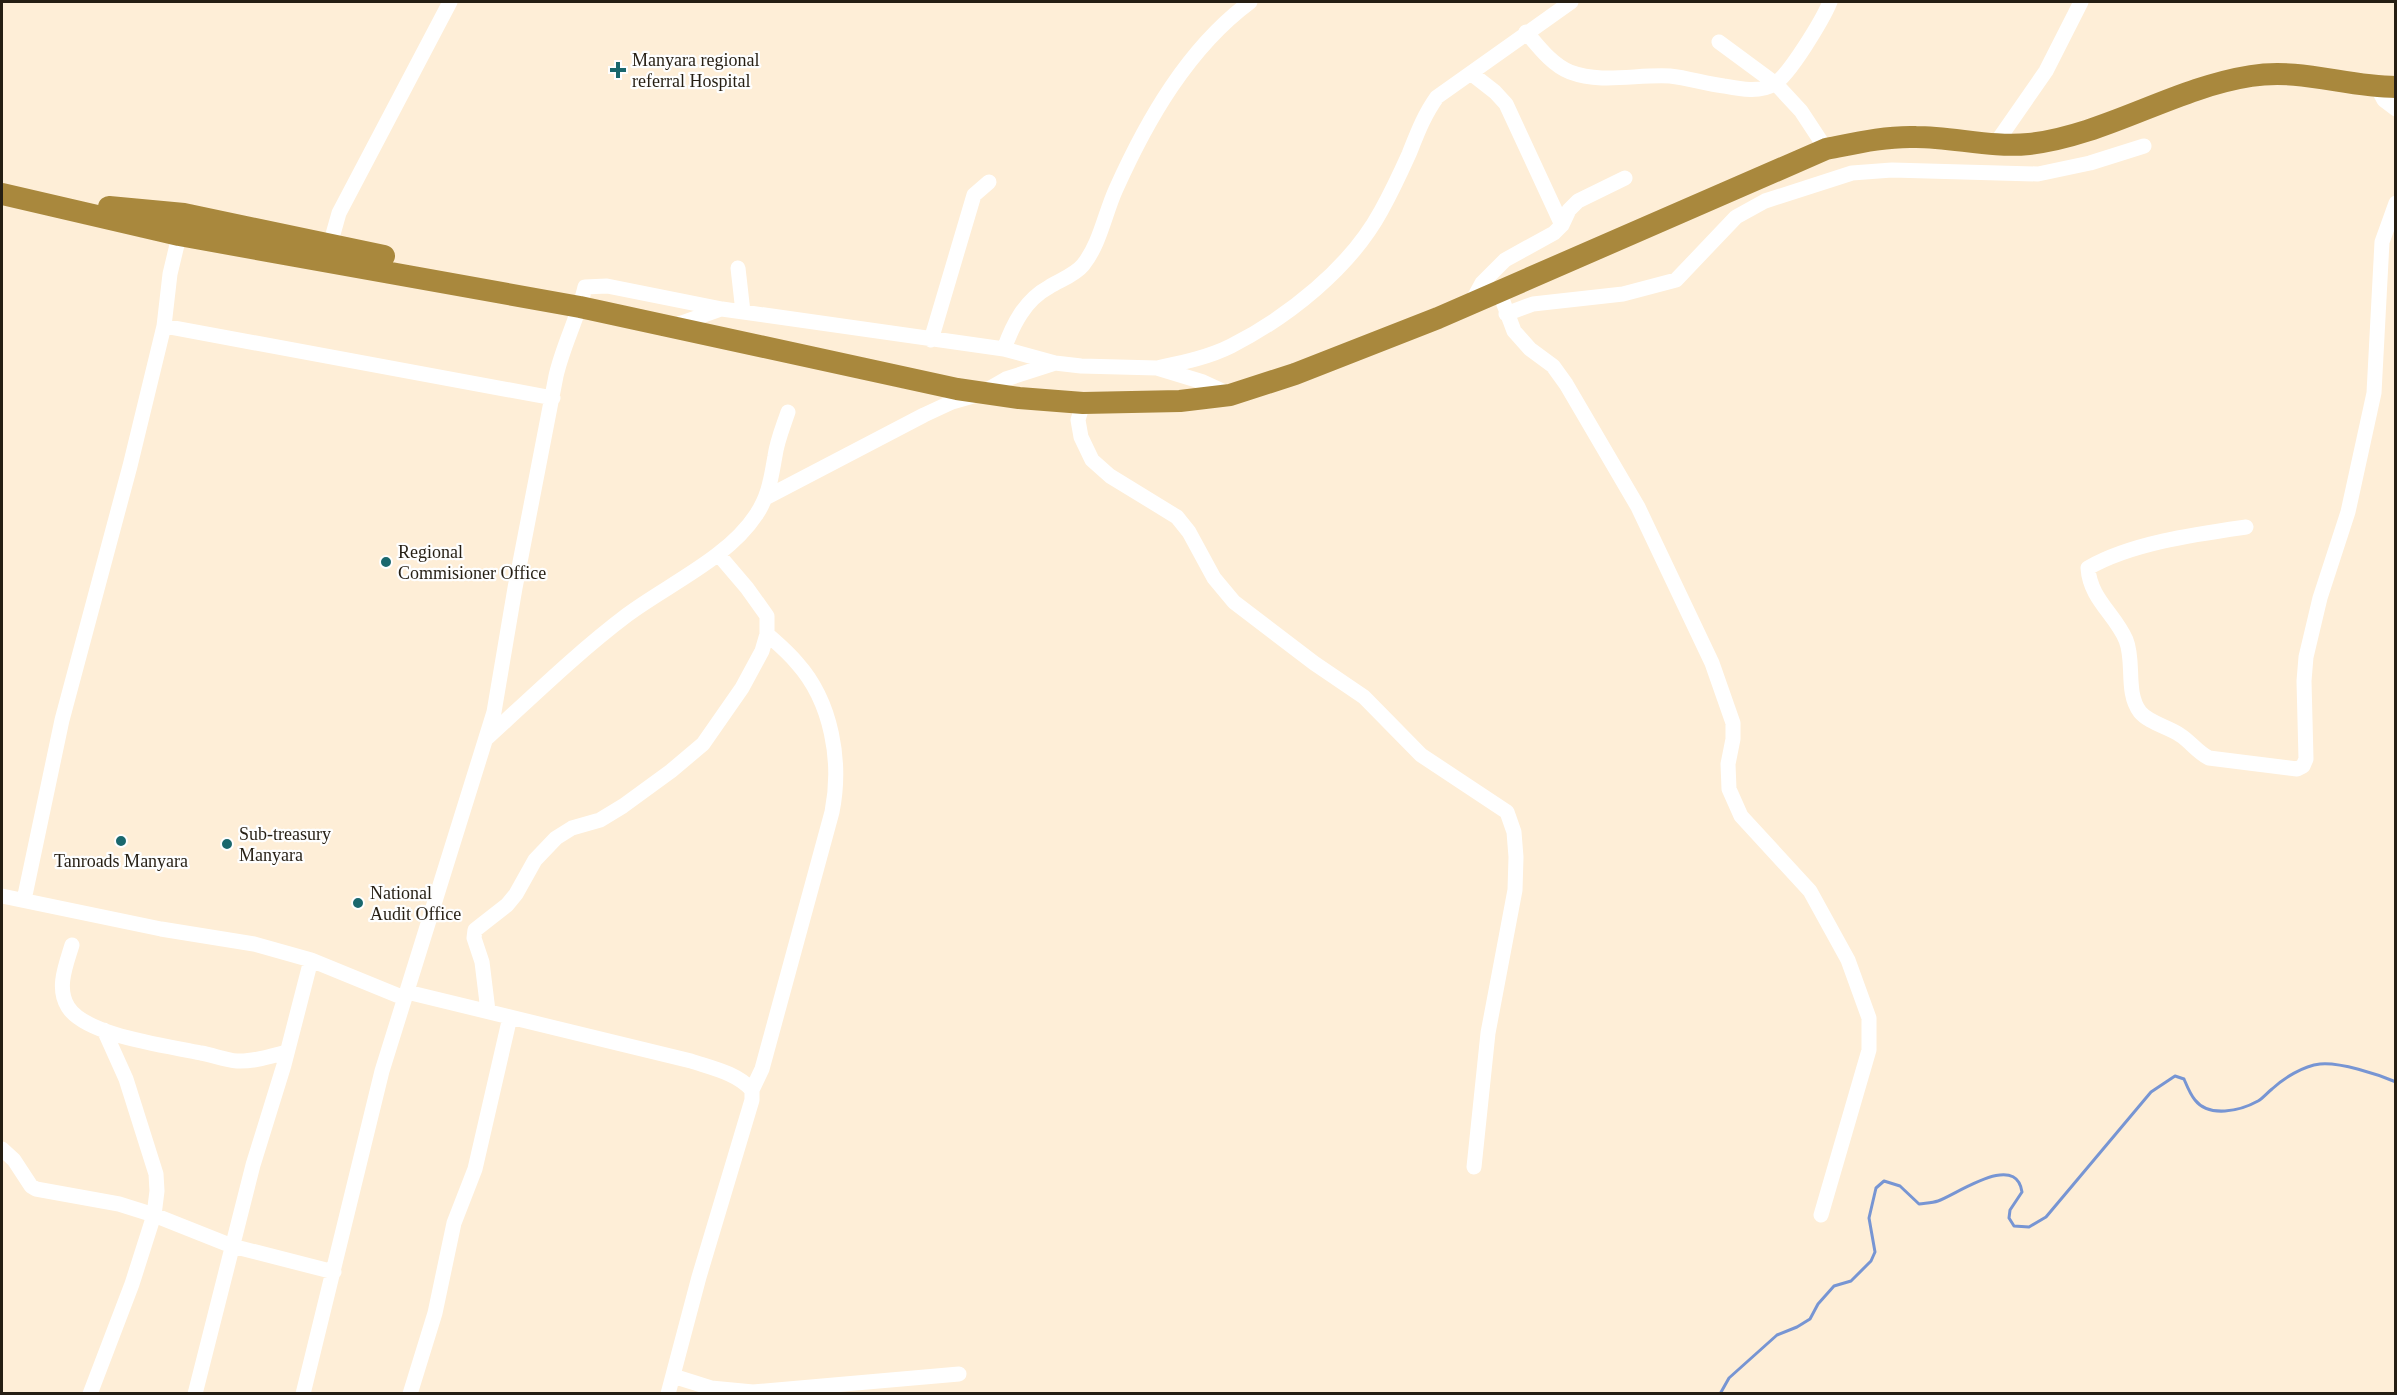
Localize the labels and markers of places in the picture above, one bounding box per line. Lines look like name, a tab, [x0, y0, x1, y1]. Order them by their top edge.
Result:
place label: Manyara regional referral Hospital	[632, 50, 759, 91]
marker: Manyara regional referral Hospital	[609, 61, 627, 79]
place label: Regional Commisioner Office	[398, 542, 546, 583]
marker: Regional Commisioner Office	[379, 555, 393, 569]
place label: Sub-treasury Manyara	[239, 824, 331, 865]
marker: Tanroads Manyara	[114, 834, 128, 848]
marker: Sub-treasury Manyara	[220, 837, 234, 851]
place label: Tanroads Manyara	[54, 851, 188, 871]
place label: National Audit Office	[370, 883, 461, 924]
marker: National Audit Office	[351, 896, 365, 910]

